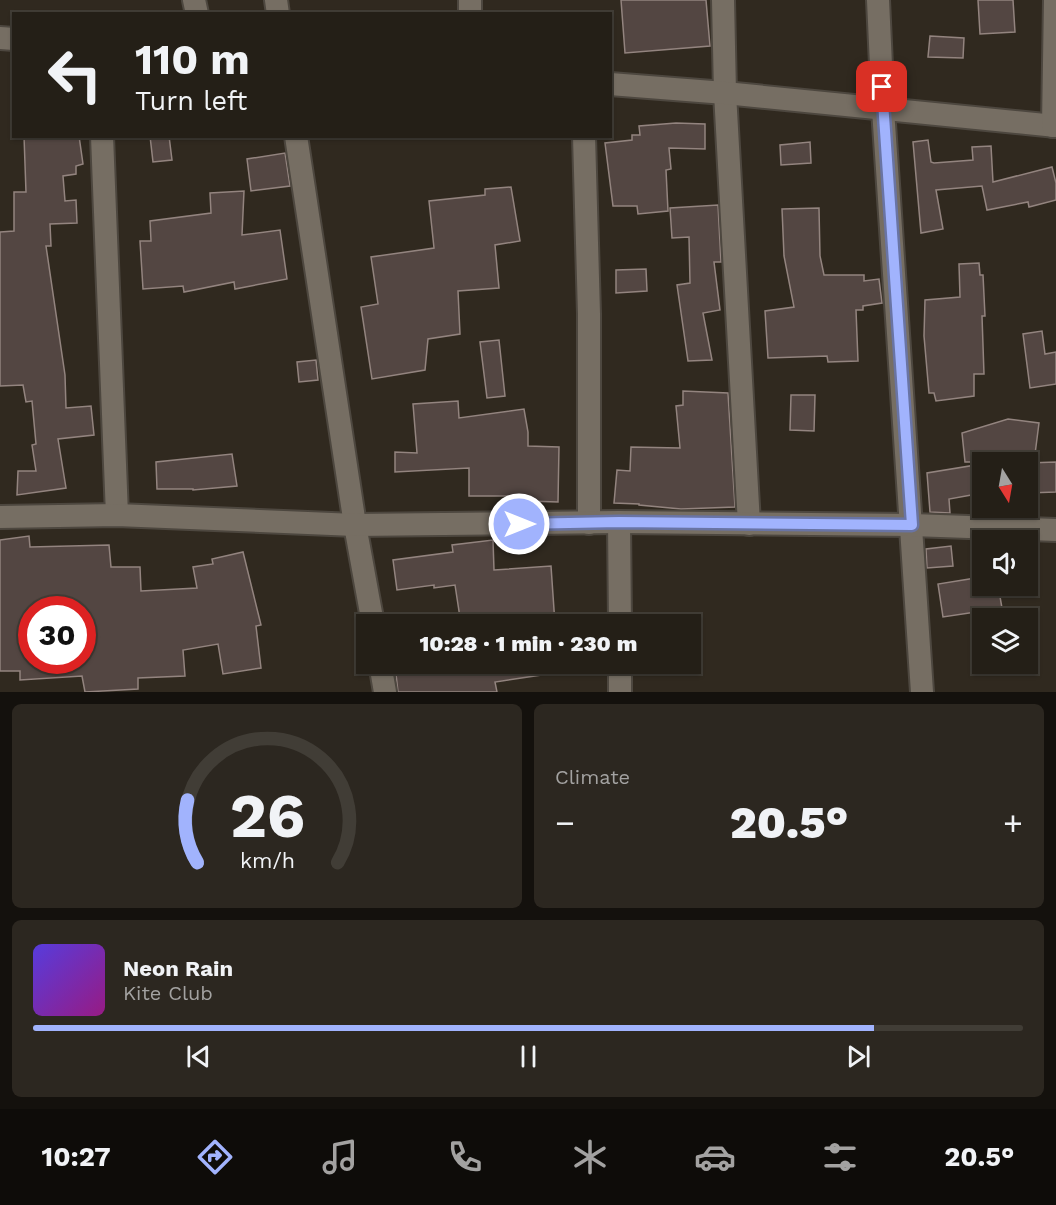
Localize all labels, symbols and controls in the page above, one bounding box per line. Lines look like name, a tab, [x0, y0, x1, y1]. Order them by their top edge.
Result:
text: 110 m	[135, 35, 250, 84]
icon: left	[36, 36, 114, 114]
pin	[856, 61, 907, 112]
icon: arrive	[865, 70, 898, 103]
text: Turn left	[135, 85, 247, 117]
north arrow	[972, 452, 1038, 518]
map controls	[972, 452, 1038, 674]
position arrow	[487, 492, 551, 556]
button: sound	[972, 530, 1038, 596]
speed limit sign: 30	[18, 596, 96, 674]
button: layers	[972, 608, 1038, 674]
text: 10:28 · 1 min · 230 m	[420, 631, 637, 656]
text: Climate	[555, 765, 630, 789]
text: 26	[229, 779, 305, 852]
text: 20.5°	[730, 796, 848, 849]
text: −	[555, 803, 575, 842]
text: +	[1003, 803, 1023, 842]
text: km/h	[239, 848, 295, 873]
text: Neon Rain	[123, 956, 233, 981]
text: Kite Club	[123, 981, 213, 1005]
icon: previous	[182, 1040, 215, 1073]
icon: pause	[512, 1040, 545, 1073]
icon: next	[842, 1040, 875, 1073]
icon: directions	[194, 1136, 236, 1178]
icon: music	[319, 1136, 361, 1178]
icon: phone	[444, 1136, 486, 1178]
icon: climate	[569, 1136, 611, 1178]
icon: car	[694, 1136, 736, 1178]
icon: filters	[819, 1136, 861, 1178]
text: 10:27	[42, 1141, 111, 1173]
text: 20.5°	[944, 1141, 1014, 1173]

